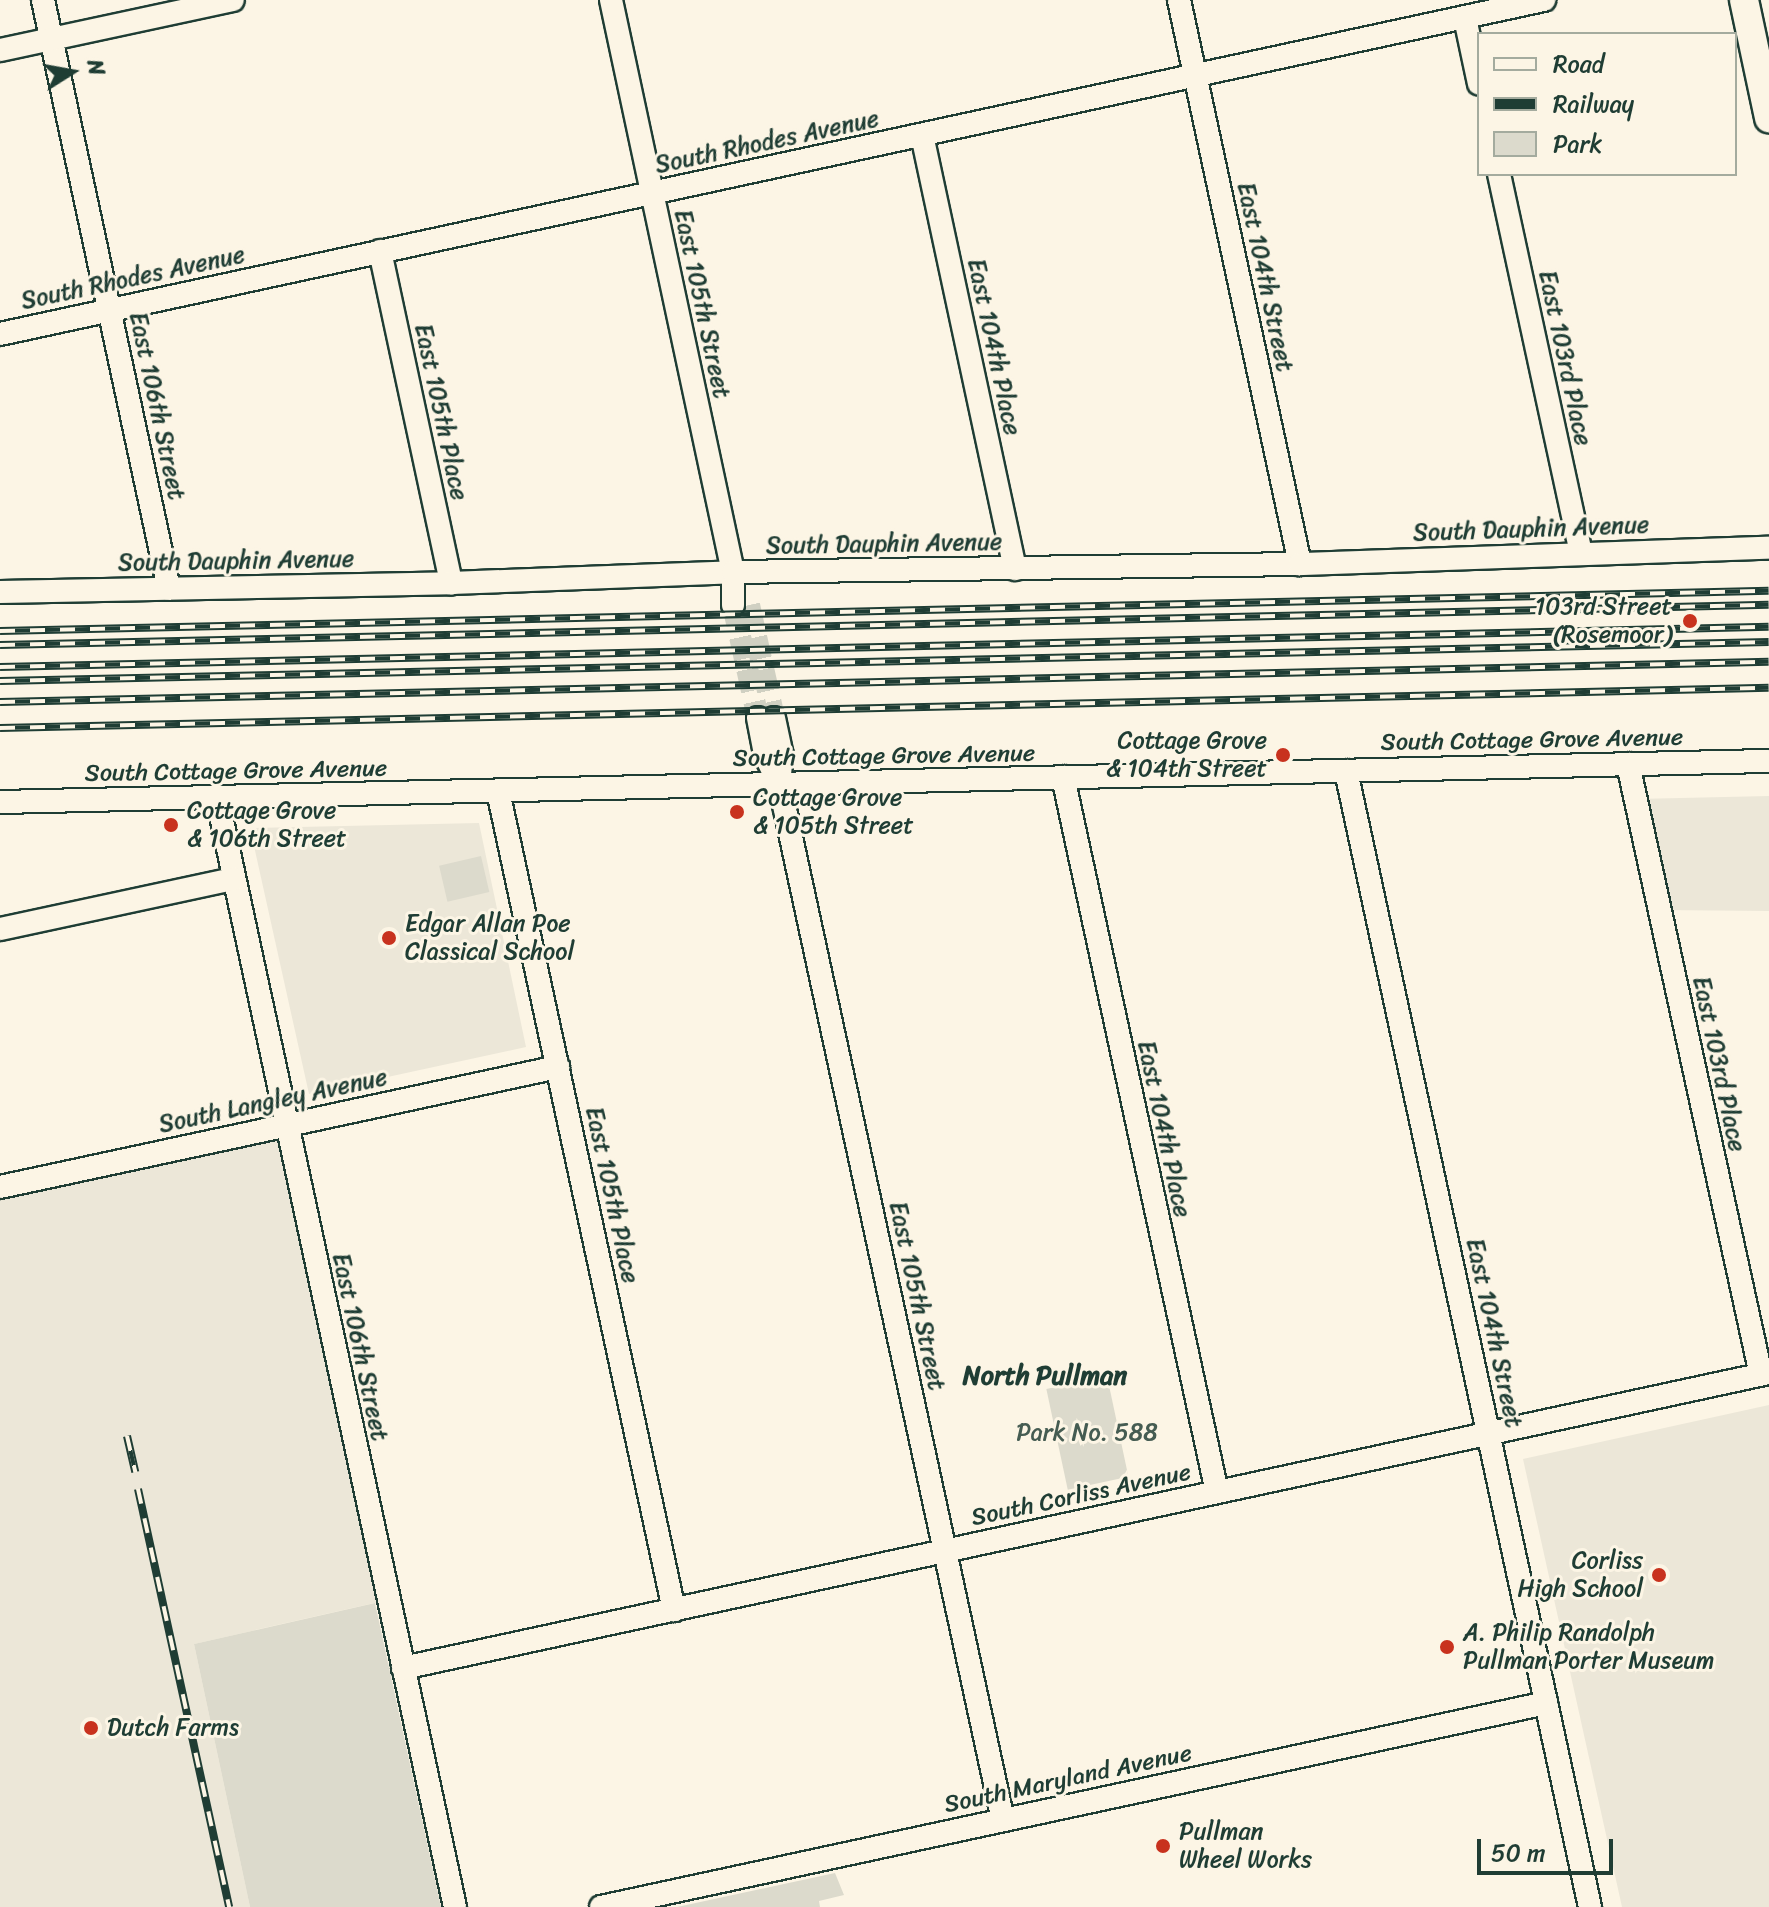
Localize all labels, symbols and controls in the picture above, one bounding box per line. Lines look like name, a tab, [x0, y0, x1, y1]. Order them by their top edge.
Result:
north arrow	[32, 32, 112, 112]
legend	[1477, 32, 1737, 176]
text: Road	[1553, 43, 1604, 85]
text: N	[75, 56, 117, 79]
text: Railway	[1553, 83, 1634, 125]
street label: South Rhodes Avenue	[653, 104, 881, 180]
text: Park	[1553, 123, 1602, 165]
street label: East 104th Street	[1231, 180, 1299, 374]
street label: East 105th Street	[668, 207, 736, 401]
street label: South Rhodes Avenue	[19, 240, 247, 316]
street label: East 104th Place	[961, 256, 1027, 438]
street label: East 103rd Place	[1532, 268, 1598, 448]
street label: East 106th Street	[123, 309, 191, 503]
street label: East 105th Place	[408, 321, 474, 503]
street label: South Dauphin Avenue	[1412, 510, 1650, 548]
street label: South Dauphin Avenue	[766, 528, 1002, 560]
street label: South Dauphin Avenue	[118, 545, 354, 577]
place label: 103rd Street (Rosemoor)	[1535, 593, 1672, 649]
marker: 103rd Street (Rosemoor)	[1679, 610, 1701, 632]
street label: South Cottage Grove Avenue	[1381, 723, 1683, 757]
place label: Cottage Grove & 104th Street	[1106, 727, 1267, 783]
street label: South Cottage Grove Avenue	[733, 739, 1035, 773]
marker: Cottage Grove & 104th Street	[1274, 746, 1292, 764]
street label: South Cottage Grove Avenue	[85, 754, 387, 788]
place label: Cottage Grove & 105th Street	[753, 784, 914, 840]
place label: Cottage Grove & 106th Street	[187, 797, 347, 853]
marker: Cottage Grove & 105th Street	[728, 803, 746, 821]
marker: Cottage Grove & 106th Street	[162, 816, 180, 834]
place label: Edgar Allan Poe Classical School	[405, 910, 574, 966]
marker: Edgar Allan Poe Classical School	[380, 929, 398, 947]
street label: East 103rd Place	[1686, 974, 1752, 1154]
street label: East 104th Place	[1131, 1038, 1197, 1220]
street label: South Langley Avenue	[156, 1063, 390, 1139]
street label: East 105th Place	[579, 1104, 645, 1286]
street label: East 105th Street	[883, 1199, 951, 1393]
street label: East 104th Street	[1460, 1236, 1528, 1430]
street label: East 106th Street	[326, 1250, 394, 1444]
district label: North Pullman	[962, 1360, 1128, 1392]
park label: Park No. 588	[1016, 1419, 1158, 1447]
street label: South Corliss Avenue	[969, 1458, 1193, 1532]
place label: Corliss High School	[1518, 1547, 1643, 1603]
marker: Corliss High School	[1650, 1566, 1668, 1584]
place label: A. Philip Randolph Pullman Porter Museum	[1463, 1619, 1716, 1675]
marker: A. Philip Randolph Pullman Porter Museum	[1438, 1638, 1456, 1656]
place label: Dutch Farms	[107, 1714, 239, 1742]
marker: Dutch Farms	[82, 1719, 100, 1737]
street label: South Maryland Avenue	[942, 1739, 1194, 1819]
place label: Pullman Wheel Works	[1179, 1818, 1311, 1874]
scale bar	[1481, 1823, 1617, 1873]
text: 50 m	[1491, 1832, 1546, 1874]
marker: Pullman Wheel Works	[1154, 1837, 1172, 1855]

